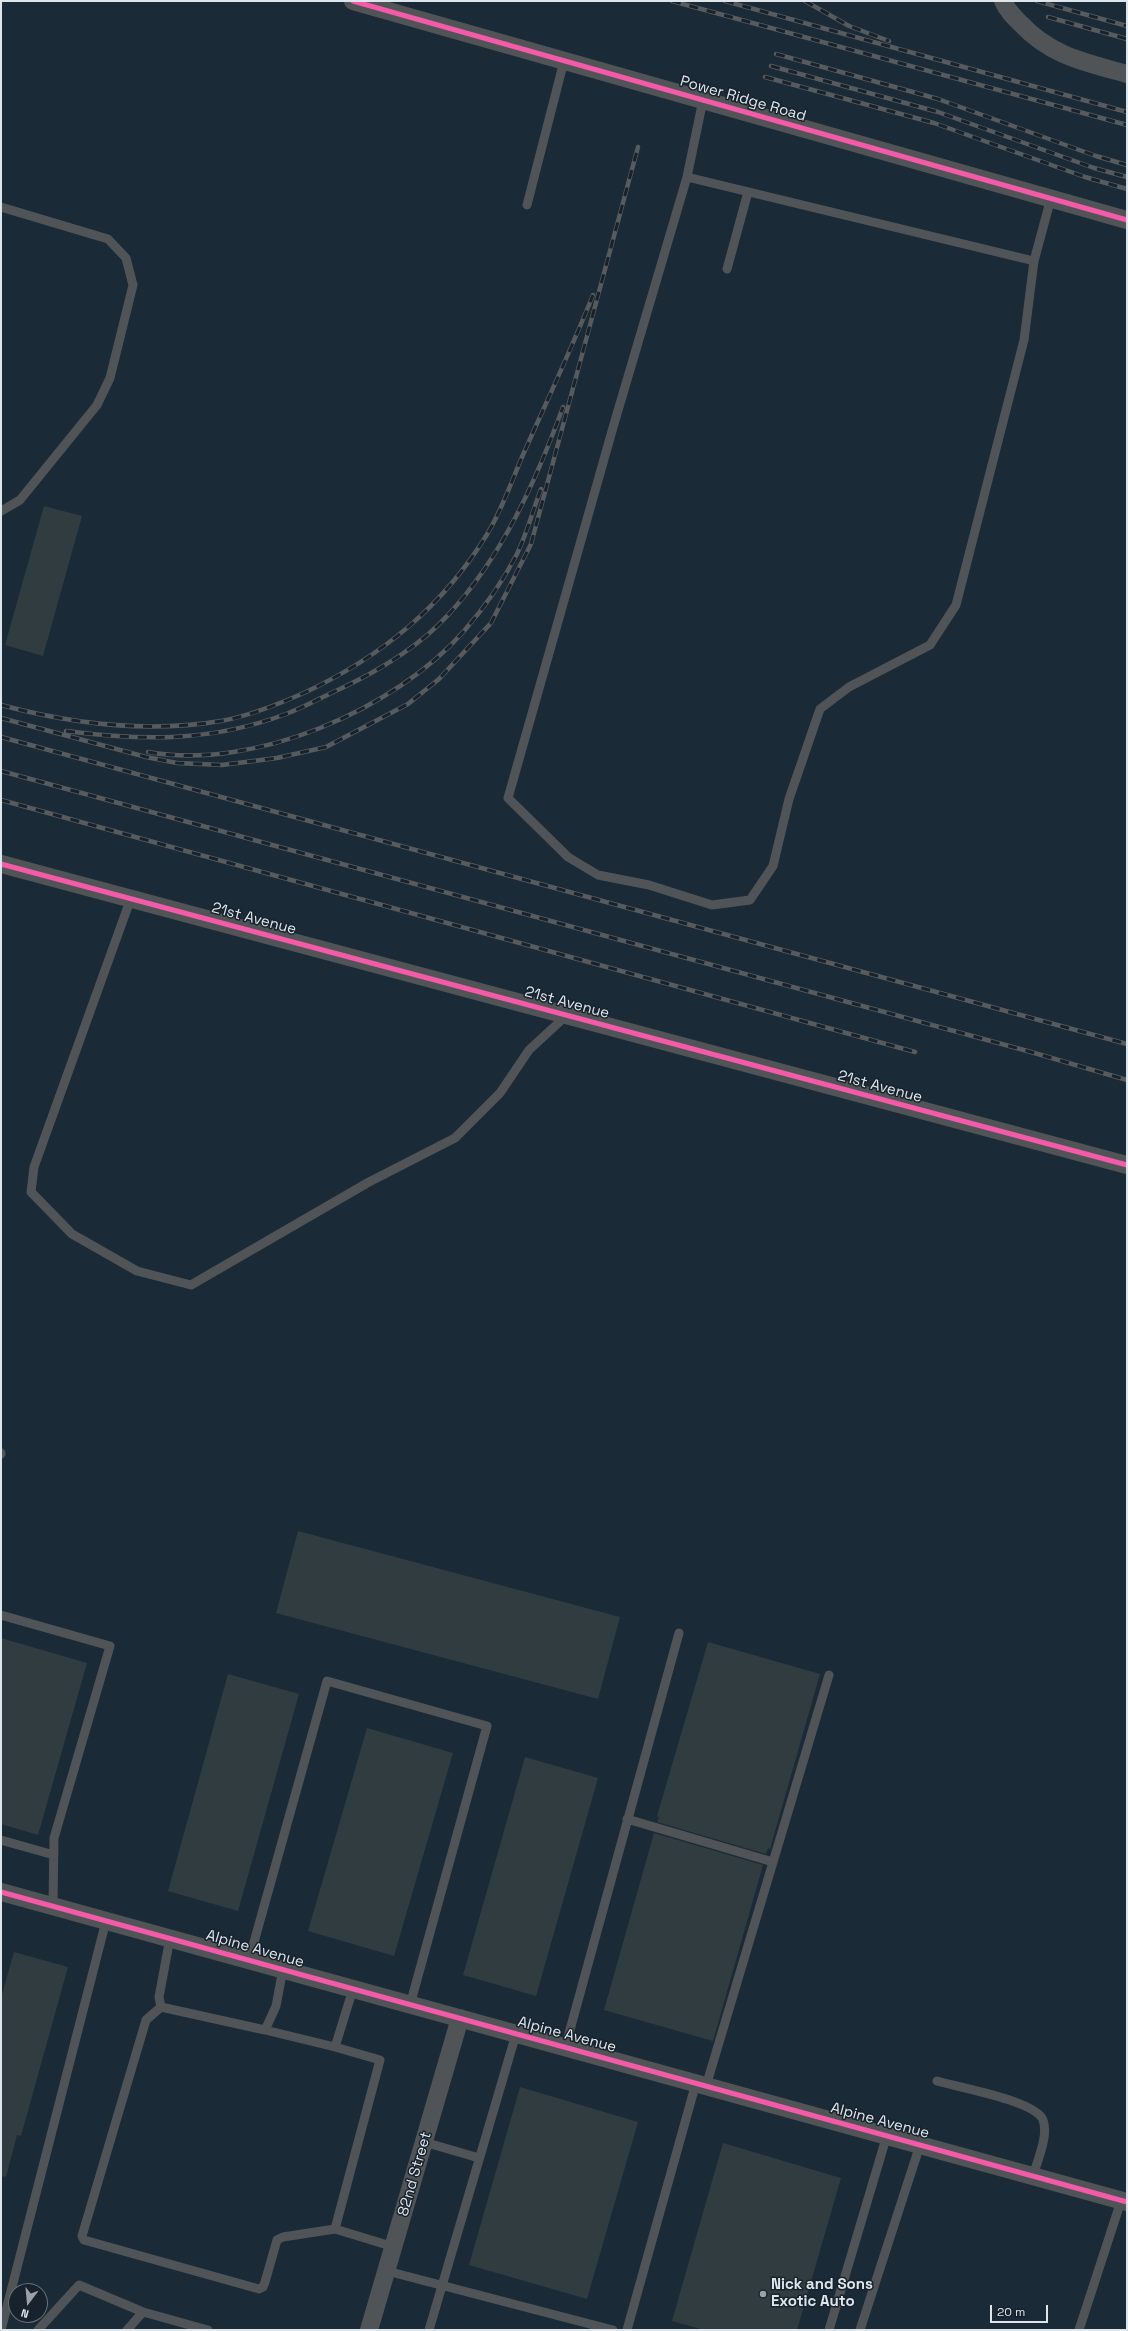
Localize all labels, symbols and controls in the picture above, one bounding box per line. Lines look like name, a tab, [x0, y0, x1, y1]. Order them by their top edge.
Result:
street label: Power Ridge Road	[678, 72, 808, 126]
street label: 21st Avenue	[210, 899, 298, 939]
street label: 21st Avenue	[523, 983, 611, 1023]
street label: 21st Avenue	[836, 1067, 924, 1107]
street label: Alpine Avenue	[204, 1926, 306, 1972]
street label: Alpine Avenue	[516, 2013, 618, 2057]
street label: Alpine Avenue	[829, 2099, 931, 2143]
street label: 82nd Street	[394, 2130, 436, 2218]
place label: Nick and Sons Exotic Auto	[771, 2276, 873, 2311]
north arrow	[8, 2283, 48, 2323]
marker: Nick and Sons Exotic Auto	[758, 2289, 768, 2299]
scale bar	[992, 2297, 1050, 2323]
text: 20 m	[997, 2304, 1025, 2320]
text: N	[19, 2306, 30, 2321]

